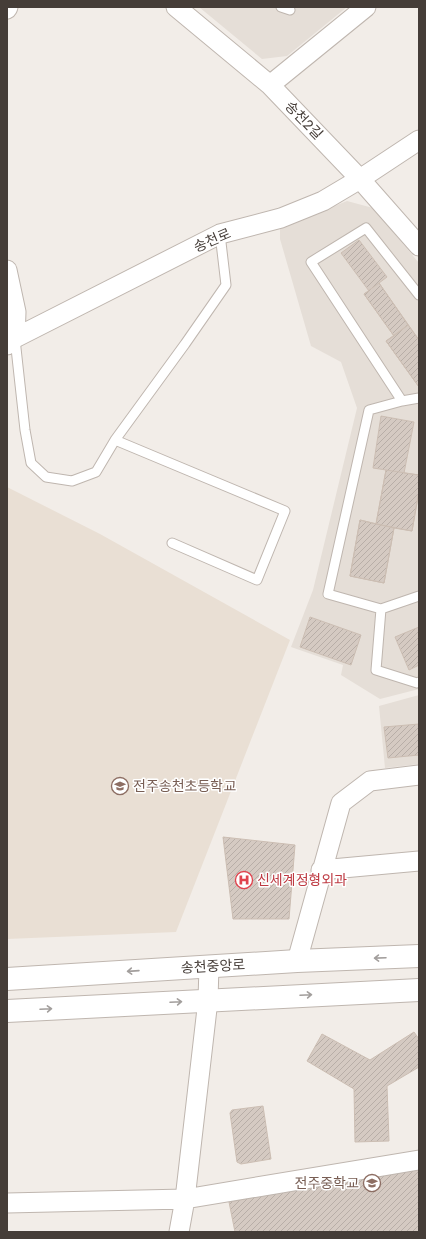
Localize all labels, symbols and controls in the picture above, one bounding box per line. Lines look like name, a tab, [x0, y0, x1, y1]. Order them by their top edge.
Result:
street label: 송천2길	[281, 96, 327, 144]
street label: 송천로	[190, 223, 234, 257]
school or university icon: 전주송천초등학교	[110, 776, 130, 796]
place label: 전주송천초등학교	[133, 776, 236, 796]
hospital icon: 신세계정형외과	[234, 870, 254, 890]
place label: 신세계정형외과	[257, 870, 347, 890]
street label: 송천중앙로	[180, 954, 246, 978]
one-way arrow	[374, 954, 387, 962]
one-way arrow	[127, 968, 140, 975]
one-way arrow	[299, 992, 312, 999]
one-way arrow	[169, 998, 182, 1005]
one-way arrow	[39, 1005, 52, 1012]
place label: 전주중학교	[295, 1173, 359, 1193]
school or university icon: 전주중학교	[362, 1173, 382, 1193]

